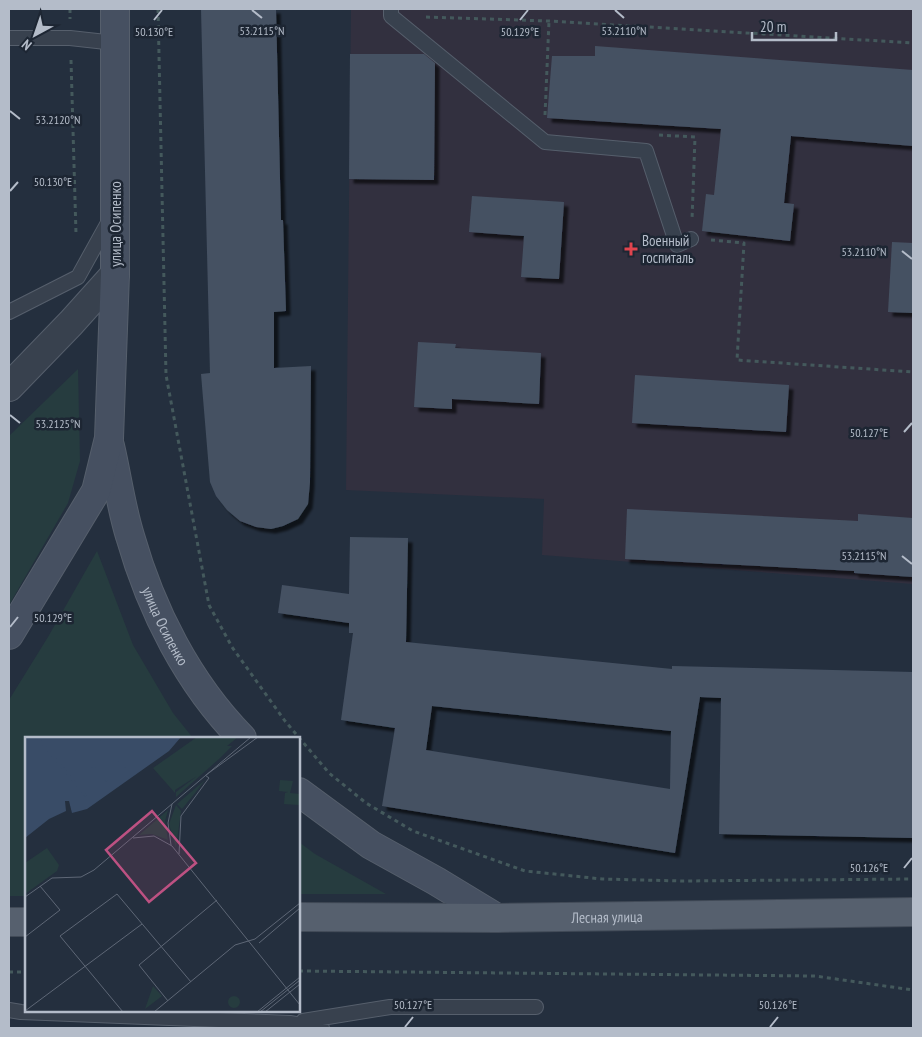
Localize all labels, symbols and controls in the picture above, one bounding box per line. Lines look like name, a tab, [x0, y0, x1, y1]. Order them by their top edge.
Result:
north arrow	[10, 10, 60, 60]
scale bar	[752, 10, 836, 42]
text: 20 m	[760, 17, 786, 36]
text: 53.2115°N	[239, 23, 285, 38]
text: 53.2110°N	[601, 23, 647, 38]
text: 50.130°E	[135, 24, 173, 39]
text: 50.129°E	[501, 24, 539, 39]
text: N	[18, 36, 35, 54]
text: 53.2120°N	[35, 112, 81, 127]
text: 50.130°E	[34, 174, 72, 189]
street label: улица Осипенко	[106, 181, 125, 267]
place label: Военный госпиталь	[642, 231, 694, 267]
marker: Военный госпиталь	[624, 242, 638, 256]
text: 53.2110°N	[841, 244, 887, 259]
text: 53.2125°N	[35, 416, 81, 431]
text: 50.127°E	[850, 425, 888, 440]
text: 53.2115°N	[841, 548, 887, 563]
street label: улица Осипенко	[138, 584, 193, 669]
text: 50.129°E	[34, 610, 72, 625]
inset map	[25, 737, 300, 1012]
text: 50.126°E	[850, 860, 888, 875]
street label: Лесная улица	[570, 906, 643, 926]
text: 50.127°E	[394, 997, 432, 1012]
text: 50.126°E	[759, 997, 797, 1012]

